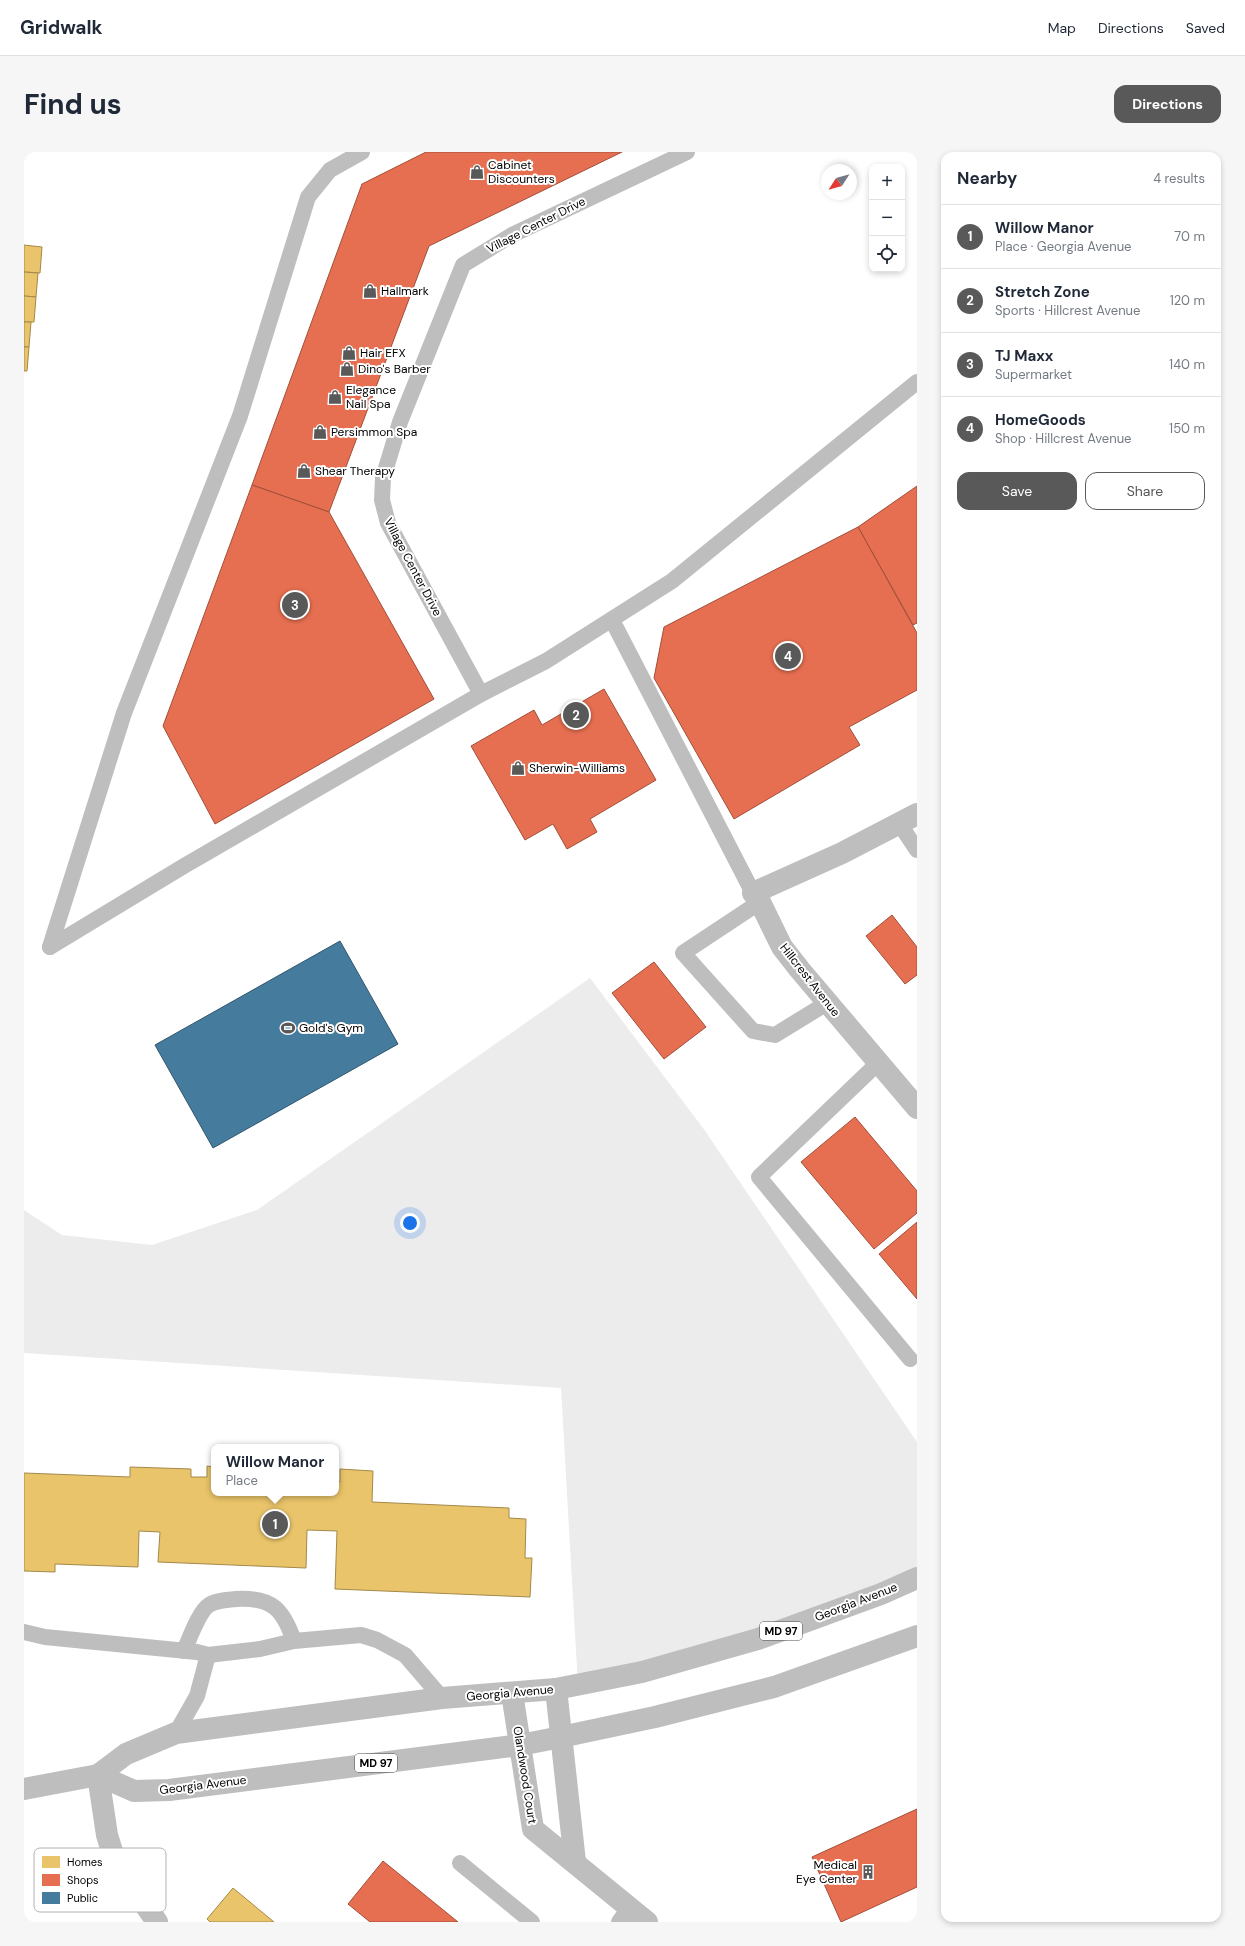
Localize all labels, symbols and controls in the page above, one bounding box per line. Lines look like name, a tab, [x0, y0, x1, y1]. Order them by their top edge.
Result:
text: Gridwalk	[20, 15, 102, 40]
text: Map	[1048, 19, 1076, 37]
text: Directions	[1098, 19, 1164, 37]
text: Saved	[1186, 19, 1225, 37]
button: Directions	[1114, 85, 1221, 123]
text: Find us	[24, 86, 122, 123]
place label: Cabinet Discounters	[488, 157, 555, 187]
shop icon: Cabinet Discounters	[469, 164, 485, 180]
north arrow	[821, 164, 857, 200]
map controls	[869, 164, 905, 272]
button: +	[869, 164, 905, 200]
text: Nearby	[957, 167, 1017, 189]
text: 4 results	[1153, 170, 1205, 187]
street label: Village Center Drive	[484, 193, 588, 257]
button: −	[869, 200, 905, 236]
text: Willow Manor	[995, 218, 1094, 238]
text: 1	[968, 228, 972, 245]
text: 70 m	[1174, 228, 1205, 245]
button: locate	[869, 236, 905, 272]
text: Place · Georgia Avenue	[995, 238, 1132, 255]
text: Stretch Zone	[995, 282, 1090, 302]
shop icon: Hallmark	[362, 283, 378, 299]
place label: Hallmark	[381, 283, 429, 299]
text: 2	[966, 292, 974, 309]
text: 120 m	[1170, 292, 1205, 309]
text: Sports · Hillcrest Avenue	[995, 302, 1140, 319]
shop icon: Hair EFX	[341, 345, 357, 361]
place label: Hair EFX	[360, 345, 406, 361]
text: TJ Maxx	[995, 346, 1053, 366]
text: 3	[966, 356, 974, 373]
text: 140 m	[1169, 356, 1205, 373]
shop icon: Dino's Barber	[339, 361, 355, 377]
place label: Dino's Barber	[358, 361, 431, 377]
text: Supermarket	[995, 366, 1072, 383]
place label: Elegance Nail Spa	[346, 382, 396, 412]
shop icon: Elegance Nail Spa	[327, 389, 343, 405]
text: HomeGoods	[995, 410, 1086, 430]
text: 4	[966, 420, 974, 437]
text: 150 m	[1169, 420, 1205, 437]
shop icon: Persimmon Spa	[312, 424, 328, 440]
place label: Persimmon Spa	[331, 424, 417, 440]
text: Shop · Hillcrest Avenue	[995, 430, 1131, 447]
shop icon: Shear Therapy	[296, 463, 312, 479]
place label: Shear Therapy	[315, 463, 395, 479]
button: Save	[957, 472, 1077, 510]
button: Share	[1085, 472, 1205, 510]
street label: Village Center Drive	[380, 515, 446, 619]
pin: 3	[282, 590, 308, 620]
pin: 4	[775, 641, 801, 671]
pin: 2	[563, 700, 589, 730]
shop icon: Sherwin-Williams	[510, 760, 526, 776]
place label: Sherwin-Williams	[529, 760, 625, 776]
street label: Hillcrest Avenue	[776, 940, 844, 1020]
sports icon: Gold's Gym	[280, 1020, 296, 1036]
place label: Gold's Gym	[299, 1020, 363, 1036]
your location	[400, 1213, 420, 1233]
popup	[211, 1444, 339, 1496]
text: Willow Manor	[226, 1452, 324, 1472]
text: Place	[226, 1472, 258, 1489]
pin: 1	[262, 1509, 288, 1539]
street label: Georgia Avenue	[812, 1579, 900, 1625]
road number: MD 97	[760, 1622, 802, 1640]
street label: Georgia Avenue	[466, 1681, 554, 1705]
street label: Olandwood Court	[509, 1725, 541, 1825]
road number: MD 97	[355, 1754, 397, 1772]
street label: Georgia Avenue	[159, 1772, 248, 1798]
legend	[34, 1848, 166, 1912]
text: Homes	[67, 1855, 103, 1869]
place label: Medical Eye Center	[796, 1857, 858, 1887]
building icon: Medical Eye Center	[860, 1864, 876, 1880]
text: Shops	[67, 1873, 99, 1887]
text: Public	[67, 1891, 98, 1905]

